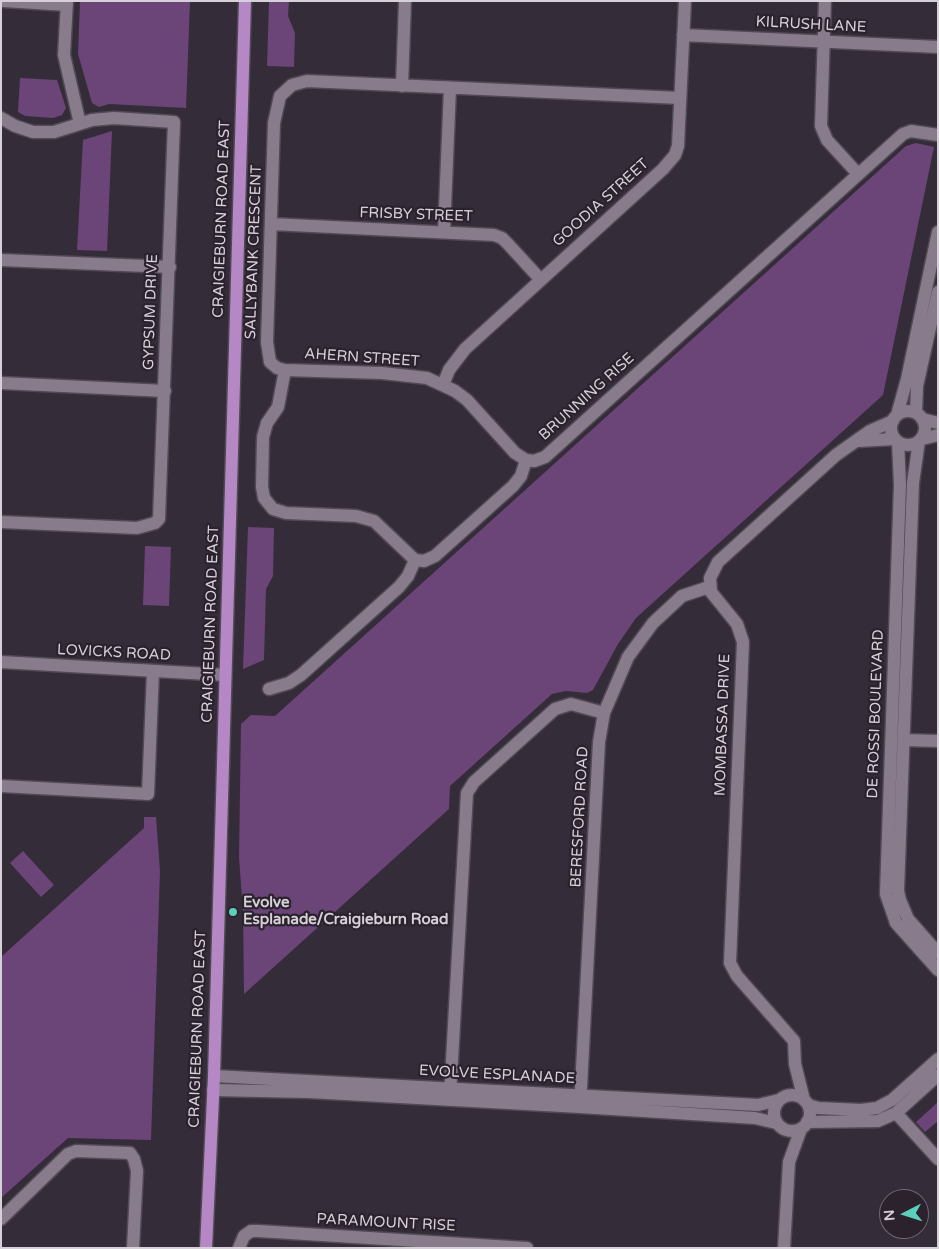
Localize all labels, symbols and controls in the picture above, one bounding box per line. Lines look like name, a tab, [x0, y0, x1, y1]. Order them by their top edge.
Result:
street label: KILRUSH LANE	[755, 13, 867, 37]
street label: CRAIGIEBURN ROAD EAST	[210, 120, 234, 318]
street label: GOODIA STREET	[549, 155, 653, 251]
street label: SALLYBANK CRESCENT	[242, 164, 266, 340]
street label: FRISBY STREET	[359, 204, 473, 226]
street label: GYPSUM DRIVE	[140, 254, 162, 370]
street label: AHERN STREET	[304, 345, 420, 371]
street label: BRUNNING RISE	[536, 350, 638, 444]
street label: CRAIGIEBURN ROAD EAST	[199, 525, 223, 723]
street label: DE ROSSI BOULEVARD	[864, 629, 888, 799]
street label: LOVICKS ROAD	[57, 641, 171, 665]
street label: MOMBASSA DRIVE	[712, 653, 734, 797]
street label: BERESFORD ROAD	[567, 746, 593, 888]
place label: Evolve Esplanade/Craigieburn Road	[243, 894, 448, 929]
marker: Evolve Esplanade/Craigieburn Road	[227, 906, 239, 918]
street label: CRAIGIEBURN ROAD EAST	[186, 930, 210, 1128]
street label: EVOLVE ESPLANADE	[419, 1062, 575, 1088]
north arrow	[879, 1189, 929, 1239]
text: N	[881, 1209, 899, 1222]
street label: PARAMOUNT RISE	[316, 1210, 456, 1236]

